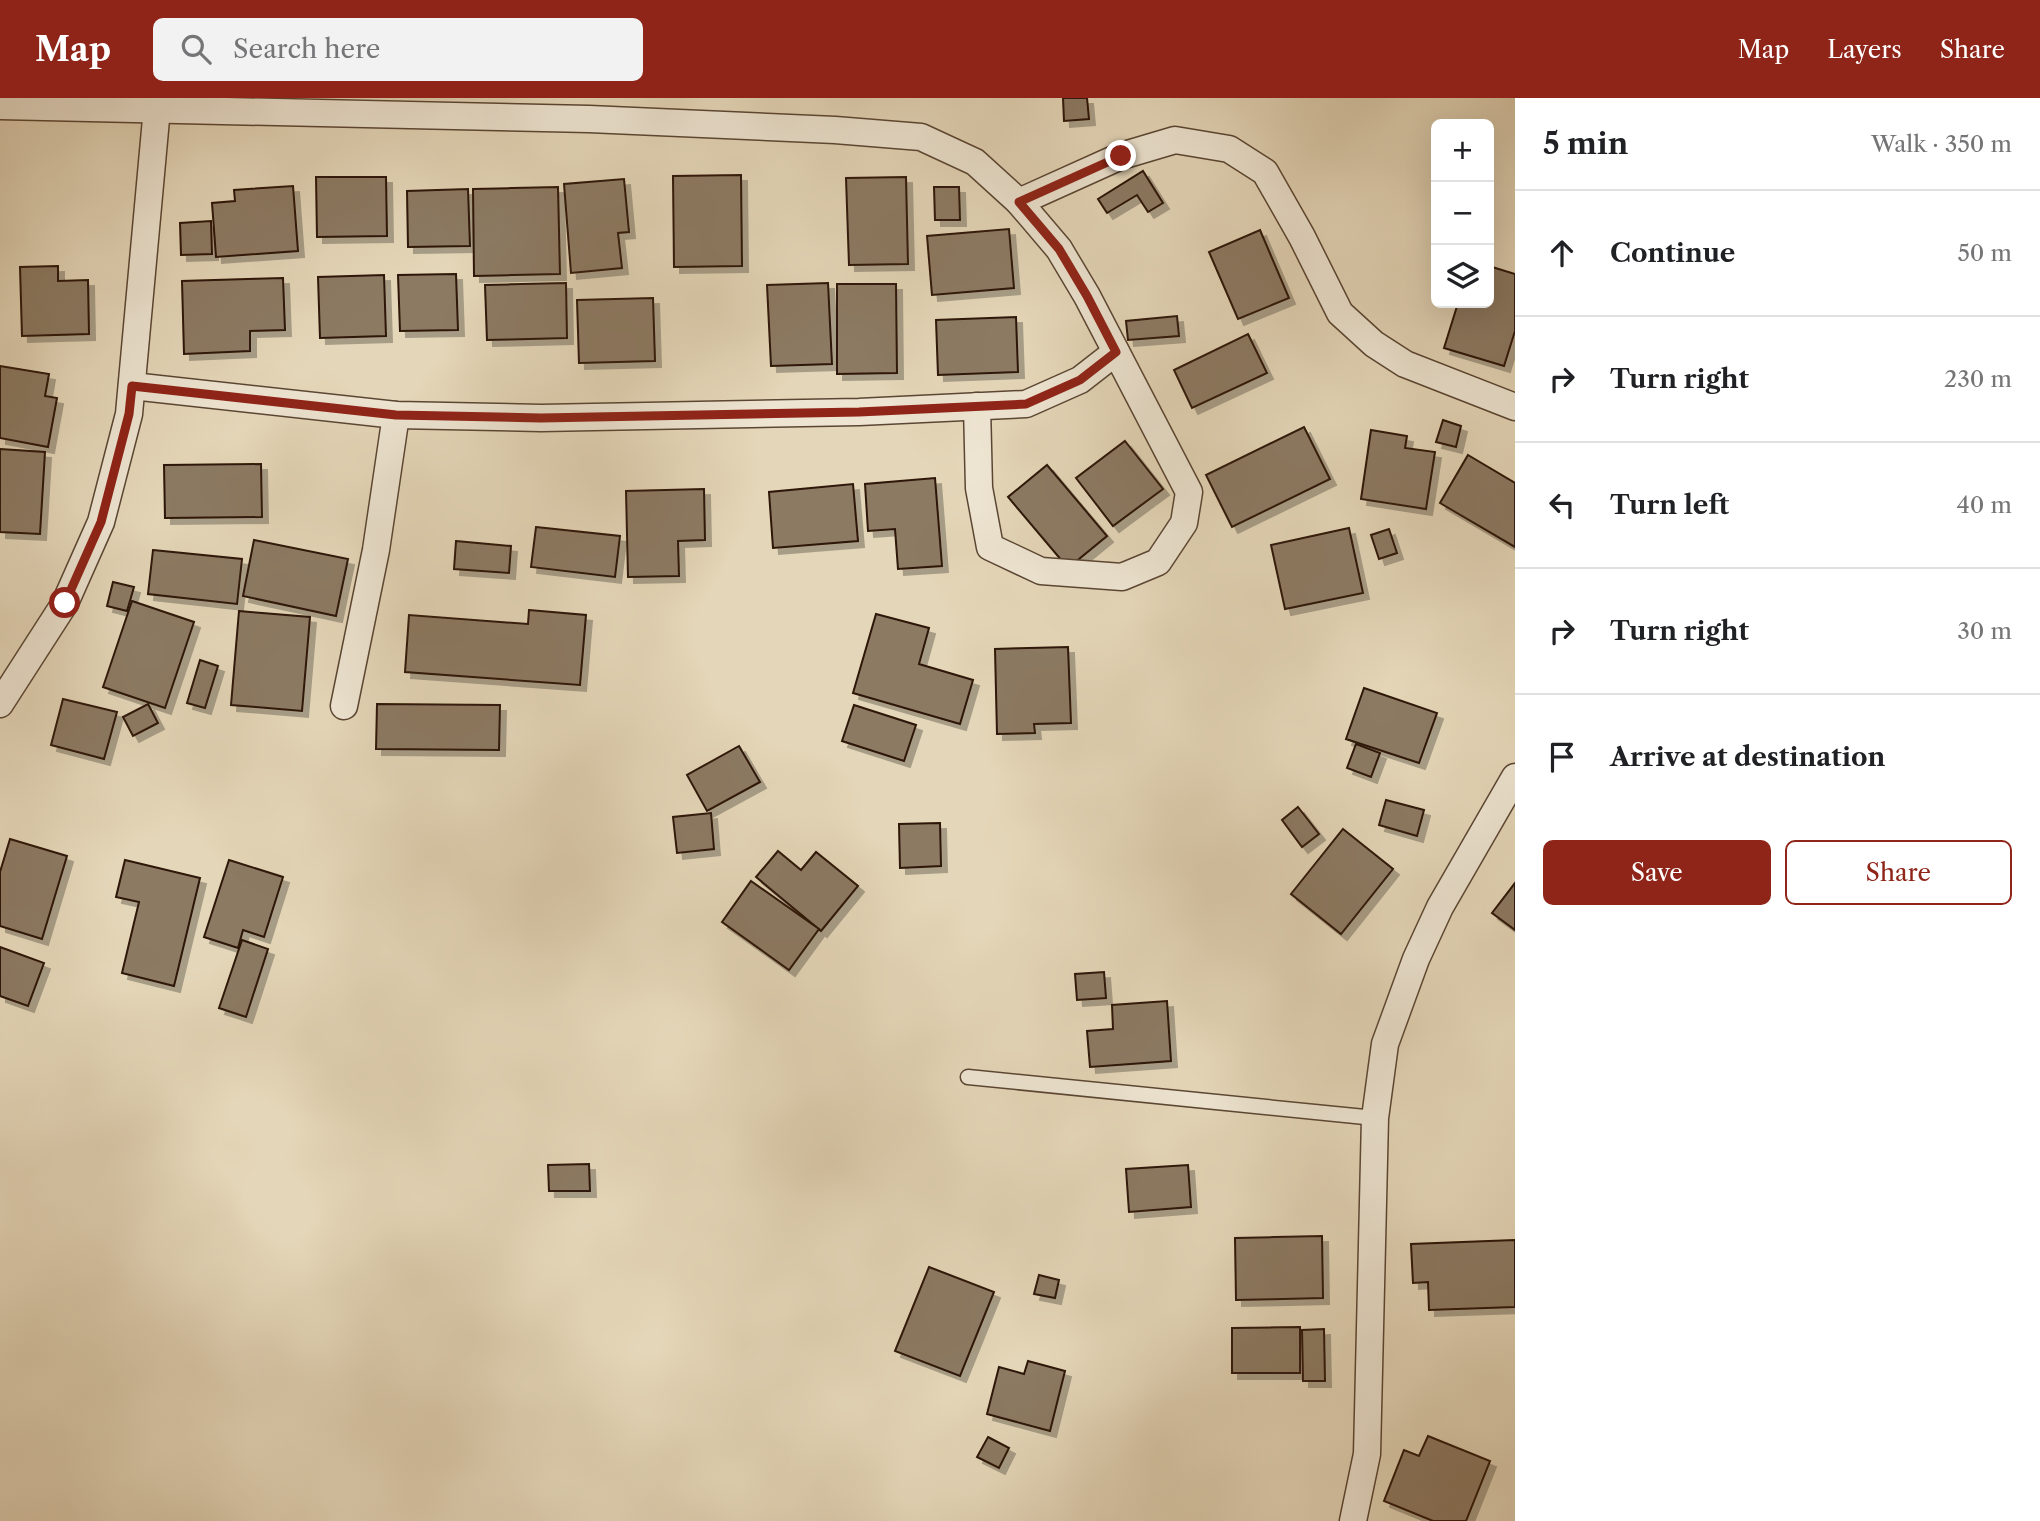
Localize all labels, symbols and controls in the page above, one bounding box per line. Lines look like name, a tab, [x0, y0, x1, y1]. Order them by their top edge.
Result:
search box	[153, 18, 643, 81]
text: Map	[35, 29, 111, 70]
icon: search	[177, 30, 215, 68]
text: Search here	[233, 33, 380, 65]
text: Map	[1738, 35, 1789, 64]
text: Layers	[1827, 35, 1902, 64]
text: Share	[1940, 35, 2005, 64]
map controls	[1431, 119, 1494, 308]
button: +	[1431, 119, 1494, 182]
text: 5 min	[1543, 125, 1628, 162]
text: Walk · 350 m	[1871, 130, 2012, 158]
route end	[1105, 140, 1136, 171]
button: −	[1431, 182, 1494, 245]
icon: ahead	[1543, 234, 1581, 272]
text: Continue	[1610, 237, 1735, 269]
text: 50 m	[1957, 239, 2012, 267]
button: layers	[1431, 245, 1494, 308]
icon: right	[1543, 360, 1581, 398]
text: Turn right	[1610, 363, 1749, 395]
text: 230 m	[1944, 365, 2012, 393]
icon: left	[1543, 486, 1581, 524]
text: Turn left	[1610, 489, 1729, 521]
text: 40 m	[1957, 491, 2012, 519]
route start	[49, 587, 80, 618]
icon: right	[1543, 612, 1581, 650]
text: Turn right	[1610, 615, 1749, 647]
text: 30 m	[1957, 617, 2012, 645]
icon: arrive	[1543, 738, 1581, 776]
text: Arrive at destination	[1610, 741, 1885, 773]
button: Save	[1543, 840, 1771, 905]
button: Share	[1785, 840, 2012, 905]

